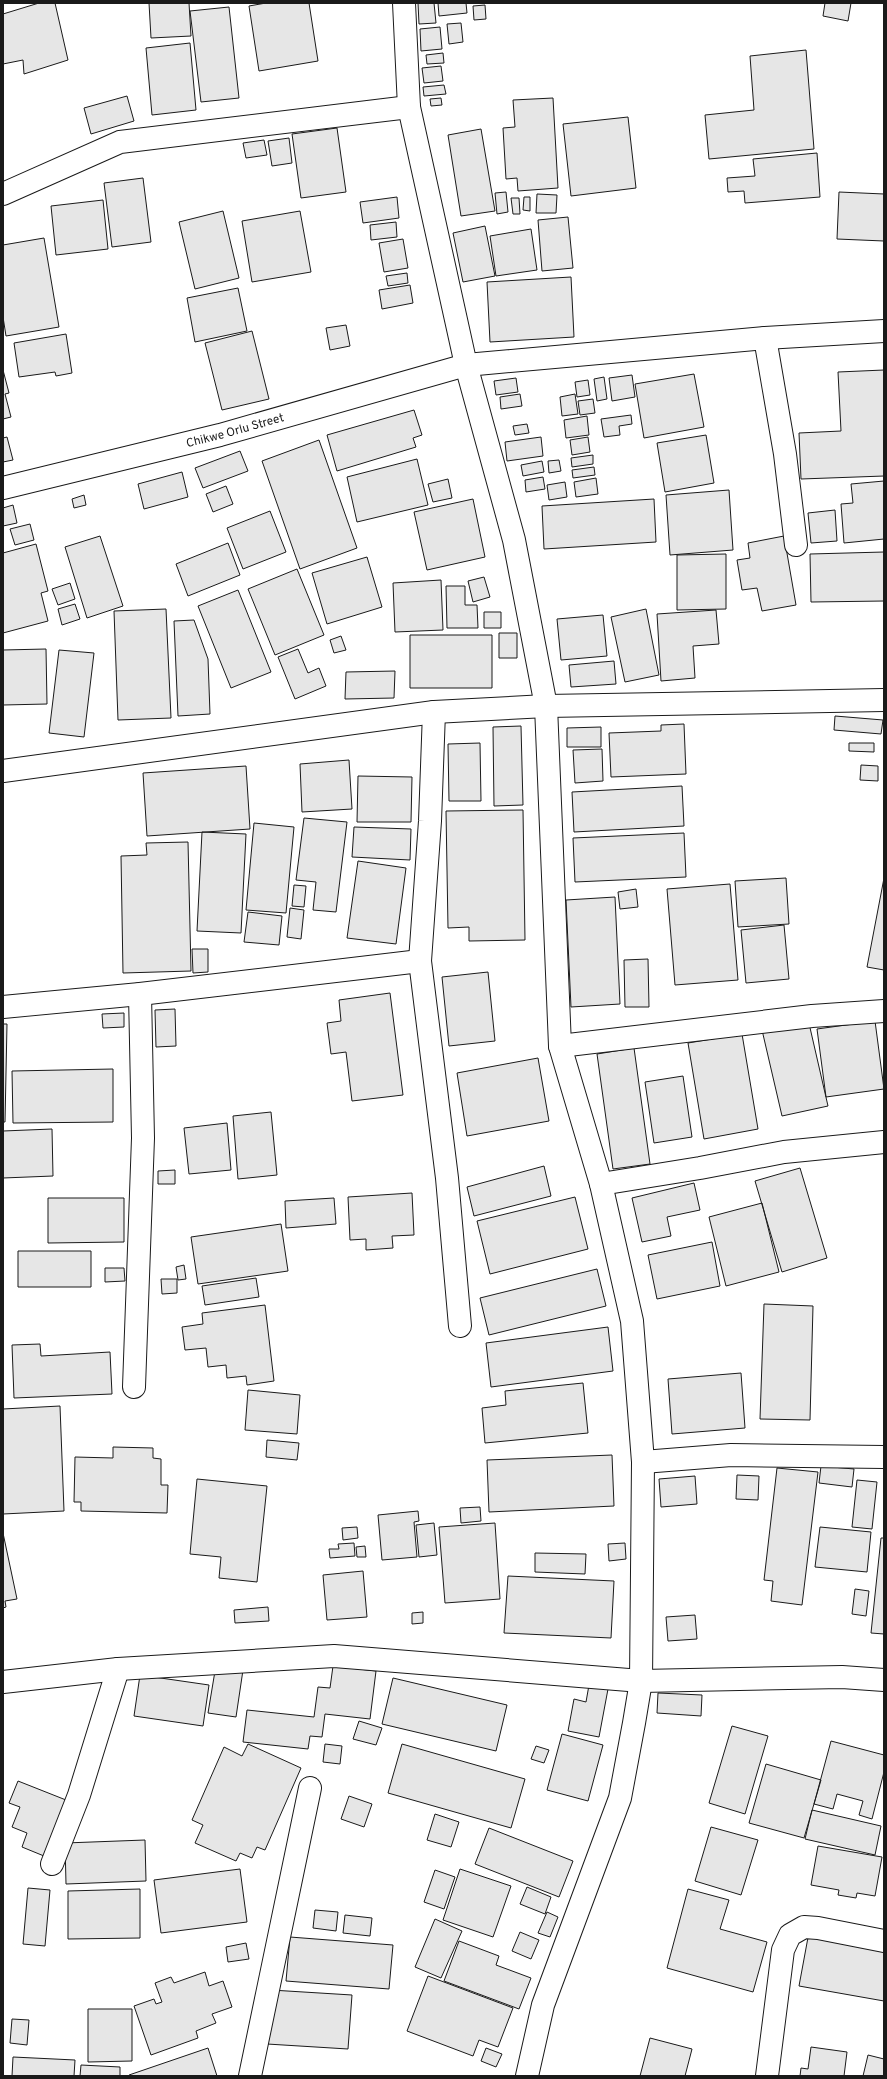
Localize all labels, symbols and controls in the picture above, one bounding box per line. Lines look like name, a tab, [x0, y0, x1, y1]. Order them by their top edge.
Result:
street label: Chikwe Orlu Street	[185, 410, 286, 452]

